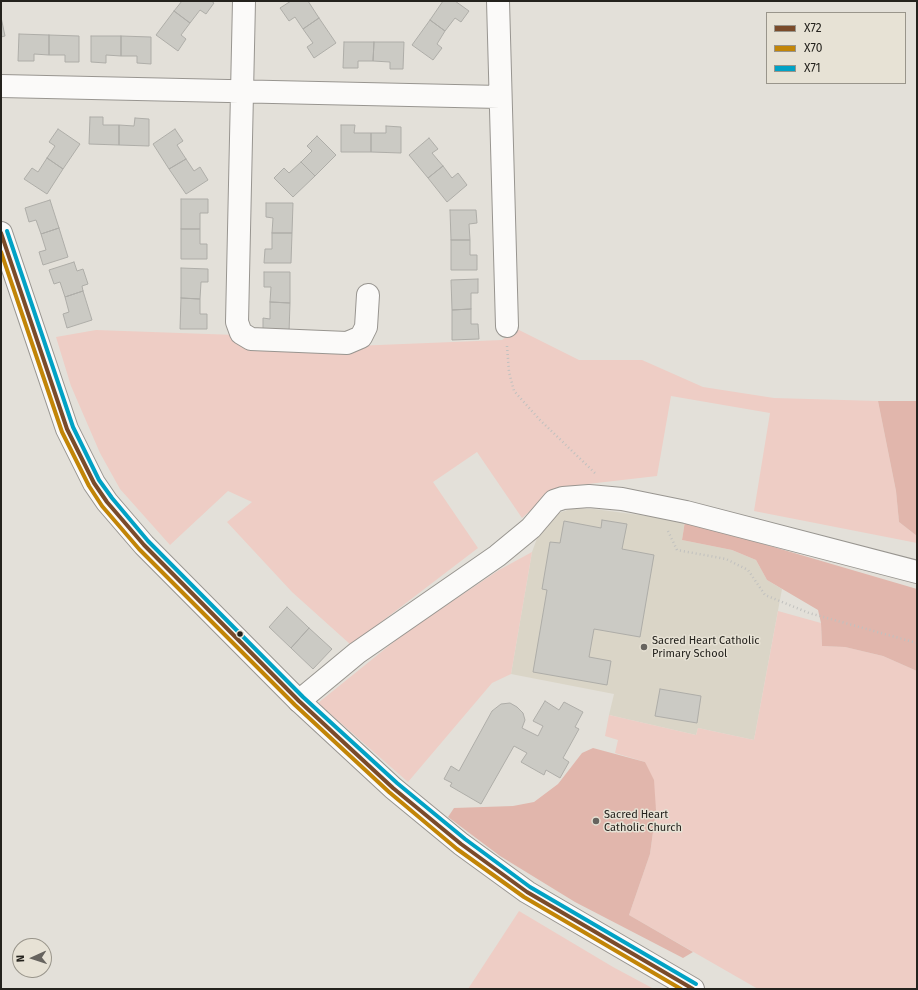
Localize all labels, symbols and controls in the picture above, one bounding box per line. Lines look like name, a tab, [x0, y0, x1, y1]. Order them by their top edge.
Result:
legend	[766, 12, 906, 84]
text: X72	[804, 21, 822, 35]
text: X70	[804, 41, 822, 55]
text: X71	[804, 61, 821, 75]
unlabelled marker	[235, 629, 245, 639]
place label: Sacred Heart Catholic Primary School	[652, 634, 760, 660]
marker: Sacred Heart Catholic Primary School	[639, 642, 649, 652]
place label: Sacred Heart Catholic Church	[604, 808, 682, 834]
marker: Sacred Heart Catholic Church	[591, 816, 601, 826]
north arrow	[12, 938, 52, 978]
text: N	[14, 955, 27, 963]

